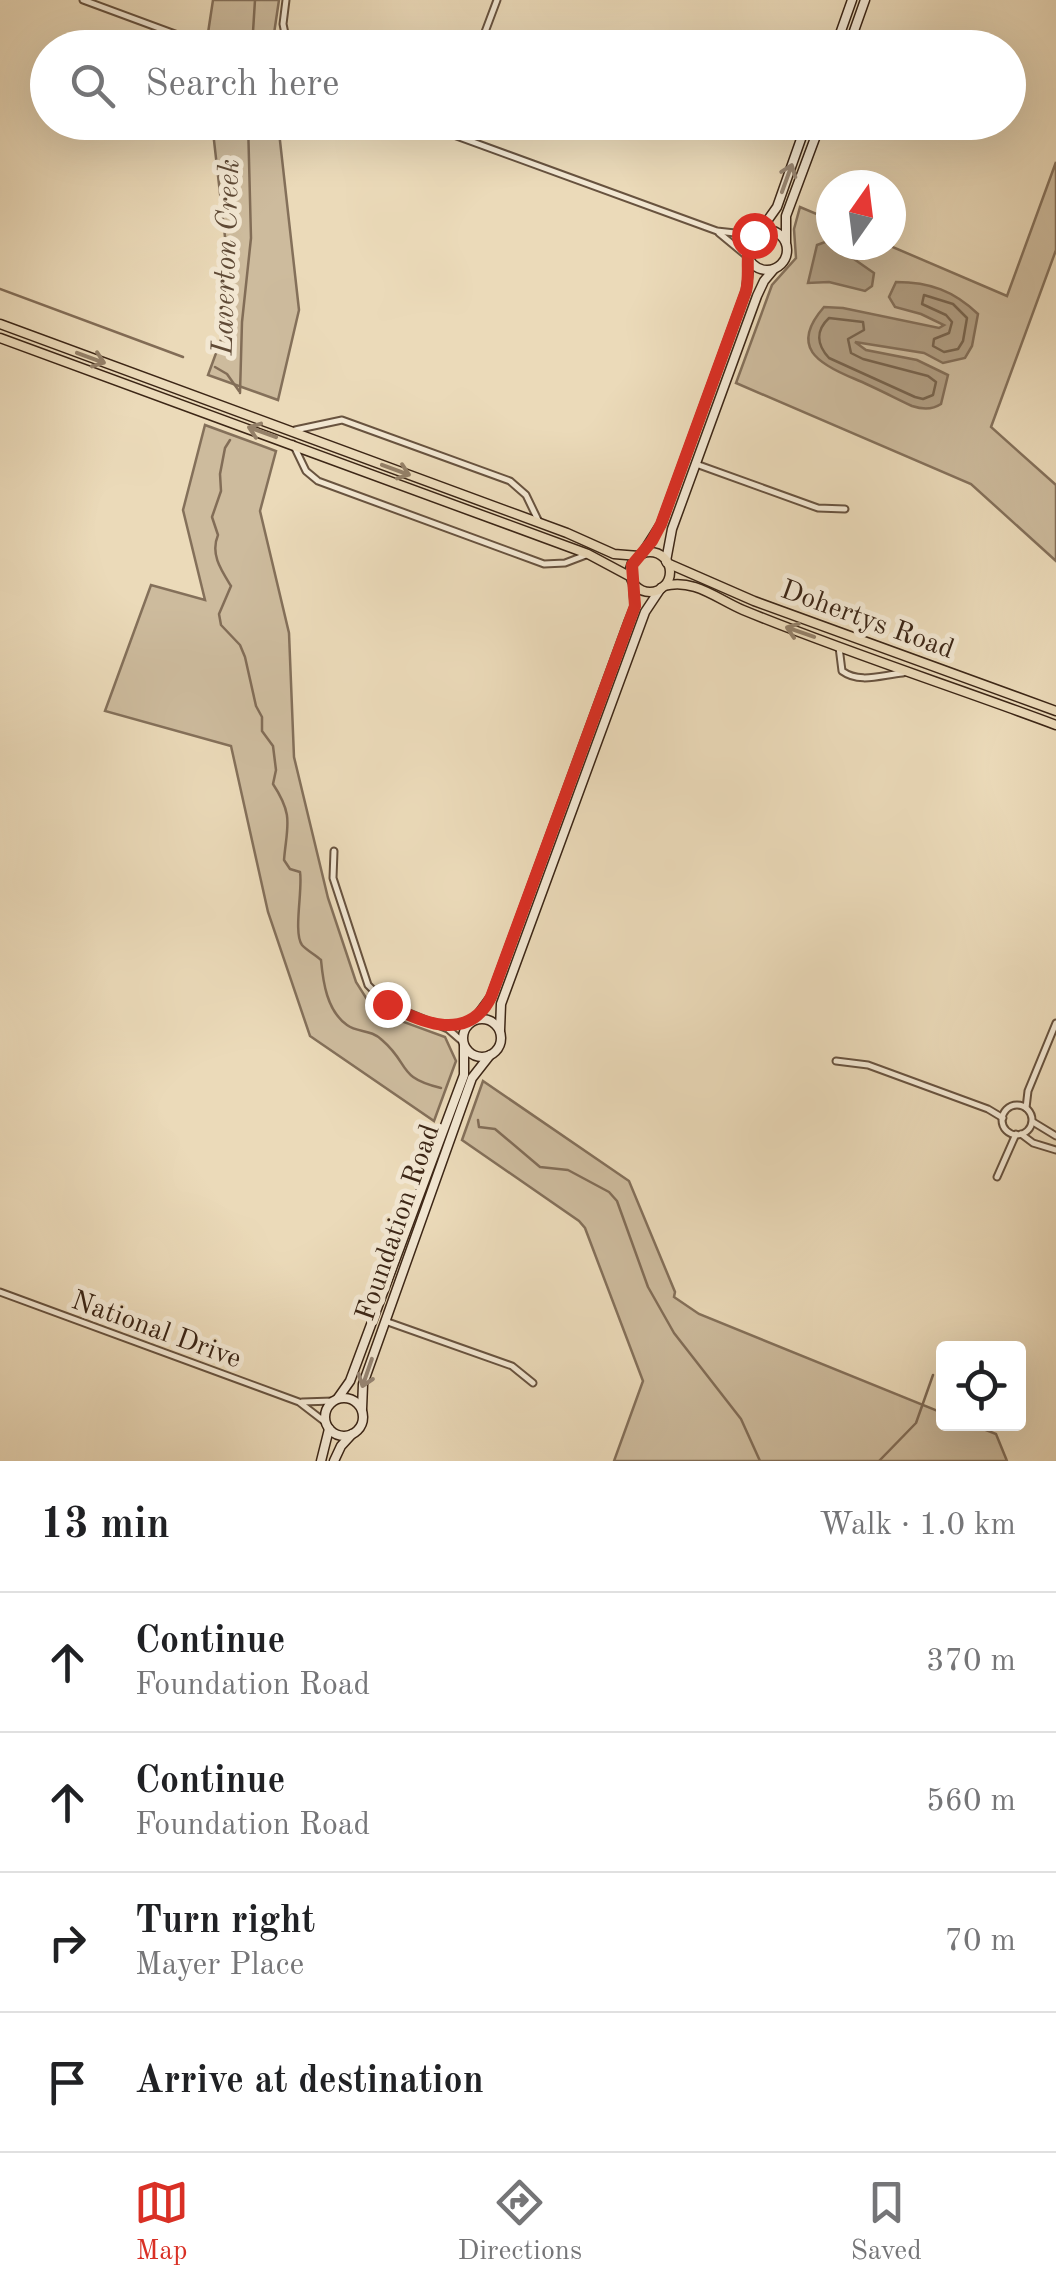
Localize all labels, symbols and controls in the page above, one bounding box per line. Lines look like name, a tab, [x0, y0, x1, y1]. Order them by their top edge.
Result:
search box	[30, 30, 1026, 140]
icon: search	[65, 58, 120, 113]
text: Search here	[145, 66, 340, 104]
water label: Laverton Creek	[209, 158, 245, 357]
one-way arrow	[779, 164, 797, 195]
north arrow	[816, 170, 906, 260]
route start	[732, 213, 778, 259]
one-way arrow	[76, 350, 106, 368]
one-way arrow	[247, 422, 278, 440]
one-way arrow	[380, 462, 411, 480]
street label: Dohertys Road	[777, 576, 957, 665]
one-way arrow	[786, 622, 817, 640]
route end	[365, 982, 411, 1028]
street label: Foundation Road	[352, 1121, 446, 1325]
street label: National Drive	[67, 1287, 245, 1374]
map controls	[936, 1341, 1026, 1431]
button: locate	[936, 1341, 1026, 1431]
one-way arrow	[357, 1356, 375, 1387]
text: 13 min	[40, 1505, 170, 1547]
text: Walk · 1.0 km	[819, 1510, 1016, 1542]
text: Continue	[135, 1623, 285, 1661]
icon: ahead	[40, 1635, 95, 1690]
text: 370 m	[926, 1646, 1016, 1678]
text: Foundation Road	[135, 1670, 370, 1702]
text: Continue	[135, 1763, 285, 1801]
icon: ahead	[40, 1775, 95, 1830]
text: 560 m	[926, 1786, 1016, 1818]
text: Foundation Road	[135, 1810, 370, 1842]
text: Turn right	[135, 1903, 315, 1941]
icon: right	[40, 1915, 95, 1970]
text: 70 m	[945, 1926, 1016, 1958]
text: Mayer Place	[135, 1950, 304, 1982]
icon: arrive	[40, 2055, 95, 2110]
text: Arrive at destination	[135, 2063, 484, 2101]
tab: Map	[134, 2175, 189, 2270]
tab: Directions	[458, 2175, 582, 2270]
tab: Saved	[850, 2175, 922, 2270]

